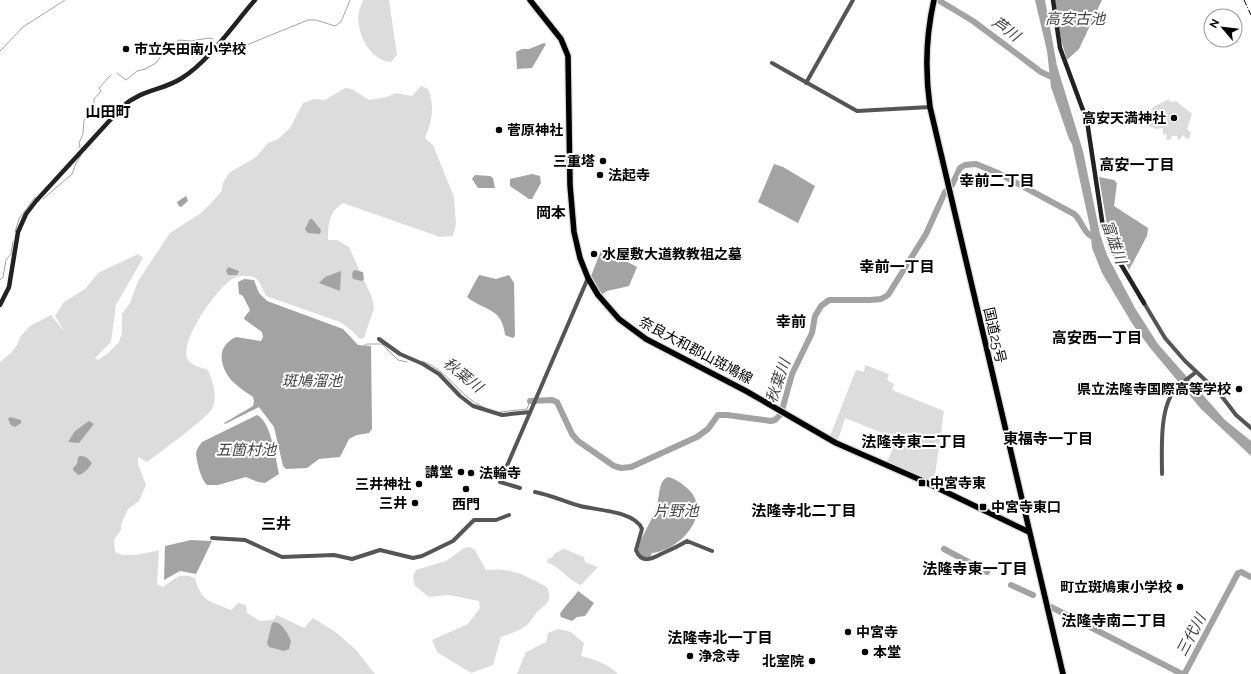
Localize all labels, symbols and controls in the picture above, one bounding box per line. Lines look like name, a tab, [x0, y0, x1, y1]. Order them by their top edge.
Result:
north arrow	[1203, 8, 1243, 48]
water label: 高安古池	[1045, 10, 1107, 28]
water label: 芦川	[989, 13, 1025, 46]
text: N	[1207, 17, 1222, 30]
place label: 市立矢田南小学校	[134, 41, 246, 57]
marker: 市立矢田南小学校	[121, 44, 131, 54]
district label: 山田町	[85, 103, 131, 121]
place label: 高安天満神社	[1082, 110, 1166, 126]
marker: 高安天満神社	[1169, 113, 1179, 123]
place label: 菅原神社	[507, 122, 563, 138]
marker: 菅原神社	[494, 125, 504, 135]
place label: 三重塔	[553, 153, 595, 169]
marker: 三重塔	[598, 156, 608, 166]
district label: 高安一丁目	[1099, 156, 1175, 174]
place label: 法起寺	[608, 167, 650, 183]
marker: 法起寺	[595, 170, 605, 180]
district label: 幸前二丁目	[959, 172, 1035, 190]
district label: 岡本	[536, 204, 566, 222]
water label: 富雄川	[1098, 218, 1131, 268]
place label: 水屋敷大道教教祖之墓	[602, 246, 742, 262]
marker: 水屋敷大道教教祖之墓	[589, 249, 599, 259]
district label: 幸前一丁目	[859, 258, 935, 276]
street label: 国道25号	[981, 305, 1009, 365]
street label: 奈良大和郡山斑鳩線	[637, 313, 755, 387]
district label: 幸前	[776, 313, 806, 331]
district label: 高安西一丁目	[1052, 329, 1142, 347]
water label: 秋葉川	[440, 354, 488, 397]
water label: 秋葉川	[762, 355, 794, 405]
water label: 斑鳩溜池	[282, 372, 344, 390]
place label: 県立法隆寺国際高等学校	[1077, 381, 1231, 397]
marker: 県立法隆寺国際高等学校	[1234, 384, 1244, 394]
district label: 東福寺一丁目	[1003, 430, 1093, 448]
district label: 法隆寺東二丁目	[861, 433, 967, 451]
water label: 五箇村池	[216, 441, 278, 459]
place label: 講堂	[425, 464, 453, 480]
place label: 法輪寺	[479, 465, 521, 481]
marker: 講堂	[456, 467, 466, 477]
marker: 法輪寺	[466, 468, 476, 478]
place label: 中宮寺東	[930, 475, 986, 491]
place label: 三井神社	[355, 476, 411, 492]
marker: 中宮寺東	[917, 478, 927, 488]
marker: 三井神社	[414, 479, 424, 489]
marker: 西門	[461, 484, 471, 494]
place label: 三井	[379, 495, 407, 511]
place label: 西門	[452, 496, 480, 512]
marker: 三井	[410, 498, 420, 508]
place label: 中宮寺東口	[991, 499, 1061, 515]
water label: 片野池	[653, 502, 700, 520]
district label: 法隆寺北二丁目	[751, 502, 857, 520]
marker: 中宮寺東口	[978, 502, 988, 512]
district label: 三井	[261, 515, 291, 533]
district label: 法隆寺東一丁目	[922, 560, 1028, 578]
place label: 町立斑鳩東小学校	[1060, 579, 1172, 595]
marker: 町立斑鳩東小学校	[1175, 582, 1185, 592]
water label: 三代川	[1172, 609, 1210, 659]
district label: 法隆寺南二丁目	[1061, 612, 1167, 630]
place label: 中宮寺	[856, 624, 898, 640]
marker: 中宮寺	[843, 627, 853, 637]
district label: 法隆寺北一丁目	[667, 629, 773, 647]
place label: 本堂	[873, 644, 901, 660]
marker: 本堂	[860, 647, 870, 657]
place label: 浄念寺	[698, 648, 740, 664]
marker: 浄念寺	[685, 651, 695, 661]
place label: 北室院	[762, 653, 804, 669]
marker: 北室院	[807, 656, 817, 666]

